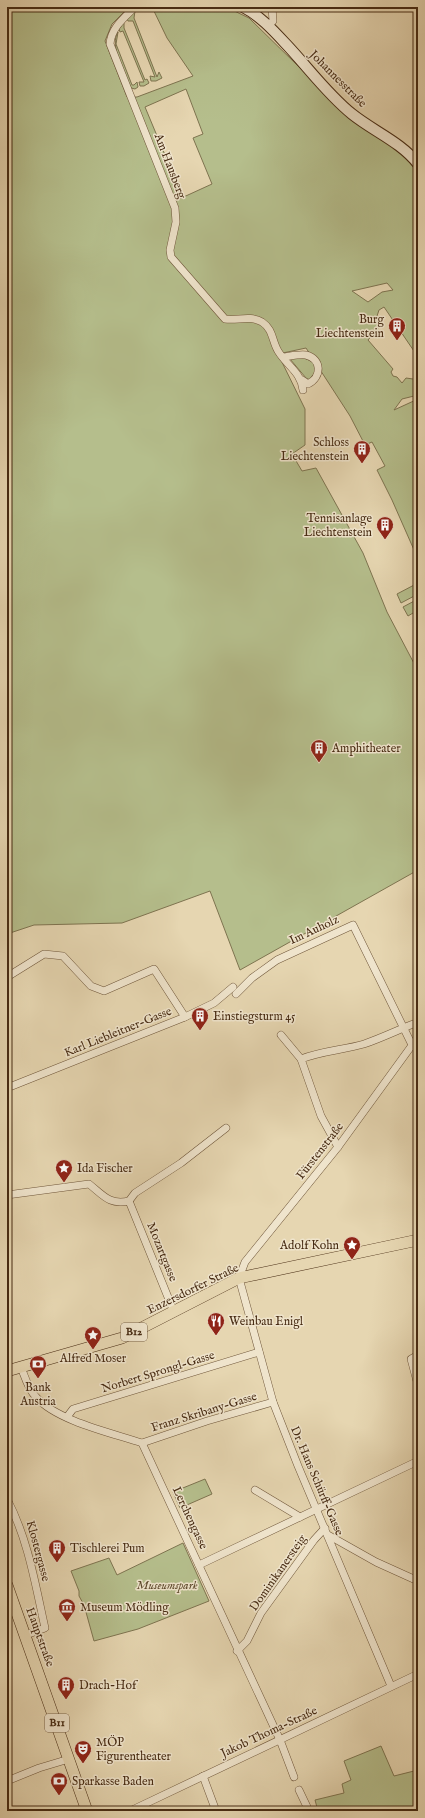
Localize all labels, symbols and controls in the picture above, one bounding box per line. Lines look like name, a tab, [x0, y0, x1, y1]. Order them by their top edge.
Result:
street label: Johannesstraße	[304, 46, 370, 112]
street label: Am Hausberg	[150, 130, 189, 201]
place label: Burg Liechtenstein	[316, 312, 385, 341]
building icon: Burg Liechtenstein	[387, 316, 407, 341]
place label: Schloss Liechtenstein	[281, 435, 350, 464]
building icon: Schloss Liechtenstein	[352, 439, 372, 464]
place label: Tennisanlage Liechtenstein	[304, 511, 373, 540]
building icon: Tennisanlage Liechtenstein	[375, 515, 395, 540]
building icon: Amphitheater	[309, 738, 329, 763]
place label: Amphitheater	[331, 741, 401, 757]
street label: Im Auholz	[287, 912, 342, 948]
street label: Karl Liebleitner-Gasse	[62, 1003, 174, 1060]
building icon: Einstiegsturm 45	[190, 1006, 210, 1031]
place label: Einstiegsturm 45	[213, 1009, 296, 1024]
street label: Fürstenstraße	[293, 1119, 347, 1182]
place icon: Ida Fischer	[54, 1158, 74, 1183]
place label: Ida Fischer	[77, 1161, 133, 1176]
street label: Mozartgasse	[143, 1220, 181, 1284]
place icon: Adolf Kohn	[342, 1235, 362, 1260]
place label: Adolf Kohn	[279, 1238, 340, 1253]
street label: Enzersdorfer Straße	[145, 1260, 242, 1318]
restaurant icon: Weinbau Enigl	[206, 1311, 226, 1336]
place label: Weinbau Enigl	[229, 1314, 304, 1329]
road number: B12	[121, 1323, 147, 1341]
place icon: Alfred Moser	[83, 1325, 103, 1350]
street label: Norbert Sprongl-Gasse	[99, 1347, 217, 1397]
place label: Alfred Moser	[59, 1351, 127, 1366]
bank icon: Bank Austria	[28, 1354, 48, 1379]
place label: Bank Austria	[19, 1380, 57, 1409]
street label: Franz Skribany-Gasse	[149, 1389, 259, 1435]
street label: Dr. Hans Schürff-Gasse	[287, 1424, 347, 1538]
street label: Lerchengasse	[169, 1484, 211, 1552]
street label: Klostergasse	[23, 1519, 53, 1583]
street label: Dominikanersteig	[246, 1532, 310, 1614]
building icon: Tischlerei Pum	[47, 1538, 67, 1563]
place label: Tischlerei Pum	[70, 1541, 145, 1556]
park label: Museumspark	[136, 1578, 198, 1593]
museum icon: Museum Mödling	[57, 1597, 77, 1622]
place label: Museum Mödling	[80, 1600, 169, 1615]
street label: Hauptstraße	[21, 1605, 58, 1669]
building icon: Drach-Hof	[56, 1675, 76, 1700]
place label: Drach-Hof	[79, 1678, 139, 1693]
street label: Jakob Thoma-Straße	[217, 1703, 321, 1763]
road number: B11	[45, 1714, 69, 1732]
place label: MÖP Figurentheater	[96, 1734, 172, 1764]
theatre icon: MÖP Figurentheater	[73, 1739, 93, 1764]
bank icon: Sparkasse Baden	[49, 1771, 69, 1796]
place label: Sparkasse Baden	[72, 1774, 154, 1790]

